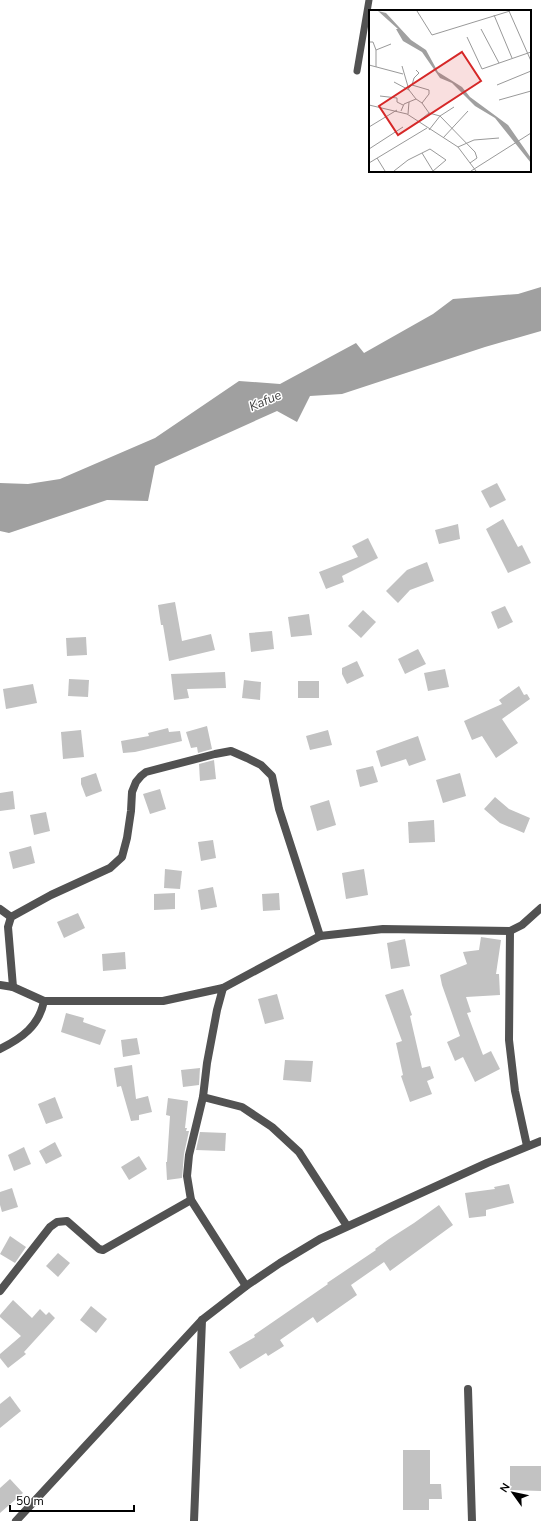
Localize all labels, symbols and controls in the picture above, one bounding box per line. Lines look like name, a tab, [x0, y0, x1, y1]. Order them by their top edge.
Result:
inset map	[369, 10, 531, 172]
water label: Kafue	[246, 386, 284, 416]
north arrow	[493, 1473, 533, 1513]
text: N	[497, 1480, 514, 1495]
scale bar	[10, 1487, 134, 1513]
text: 50 m	[16, 1493, 44, 1509]

